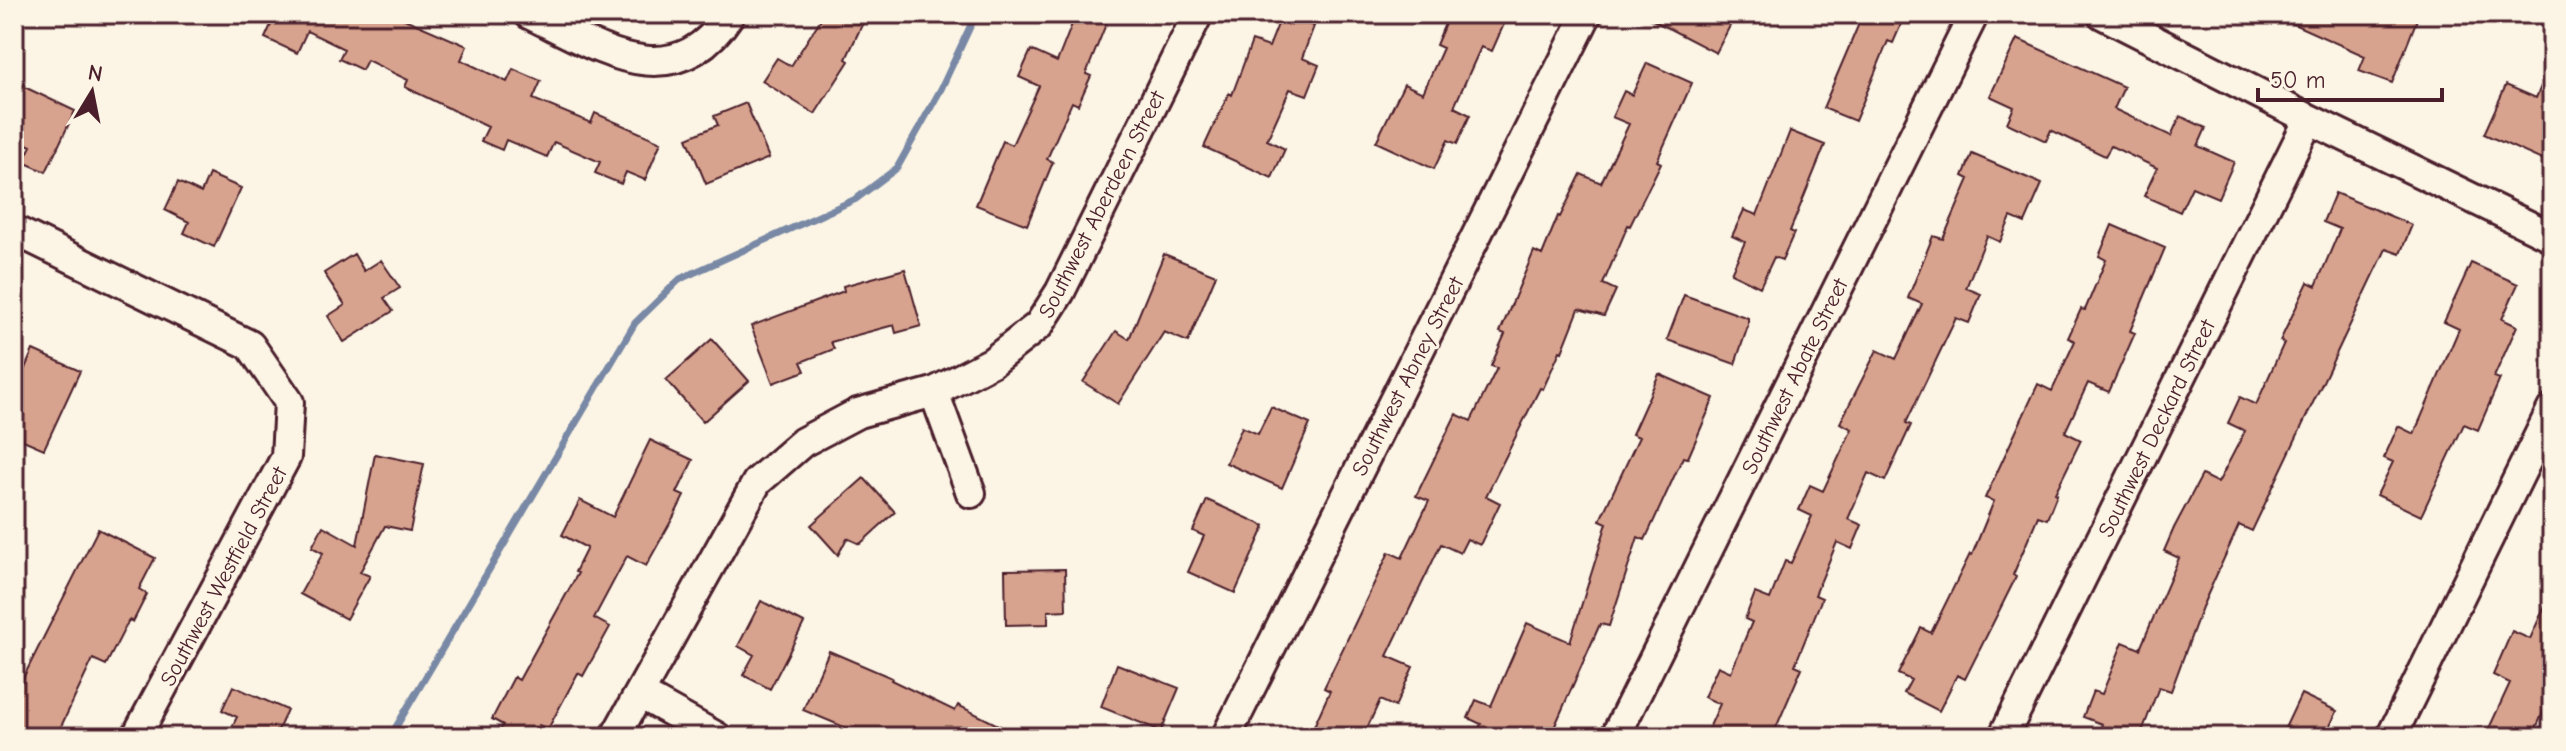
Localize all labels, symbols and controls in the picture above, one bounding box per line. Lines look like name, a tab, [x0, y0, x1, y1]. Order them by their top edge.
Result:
north arrow	[52, 52, 132, 132]
scale bar	[2258, 52, 2442, 102]
text: N	[86, 59, 105, 87]
text: 50 m	[2270, 66, 2326, 94]
street label: Southwest Aberdeen Street	[1033, 86, 1171, 322]
street label: Southwest Abney Street	[1346, 272, 1470, 480]
street label: Southwest Abate Street	[1736, 274, 1854, 479]
street label: Southwest Deckard Street	[2093, 315, 2221, 541]
street label: Southwest Westfield Street	[155, 462, 293, 691]

